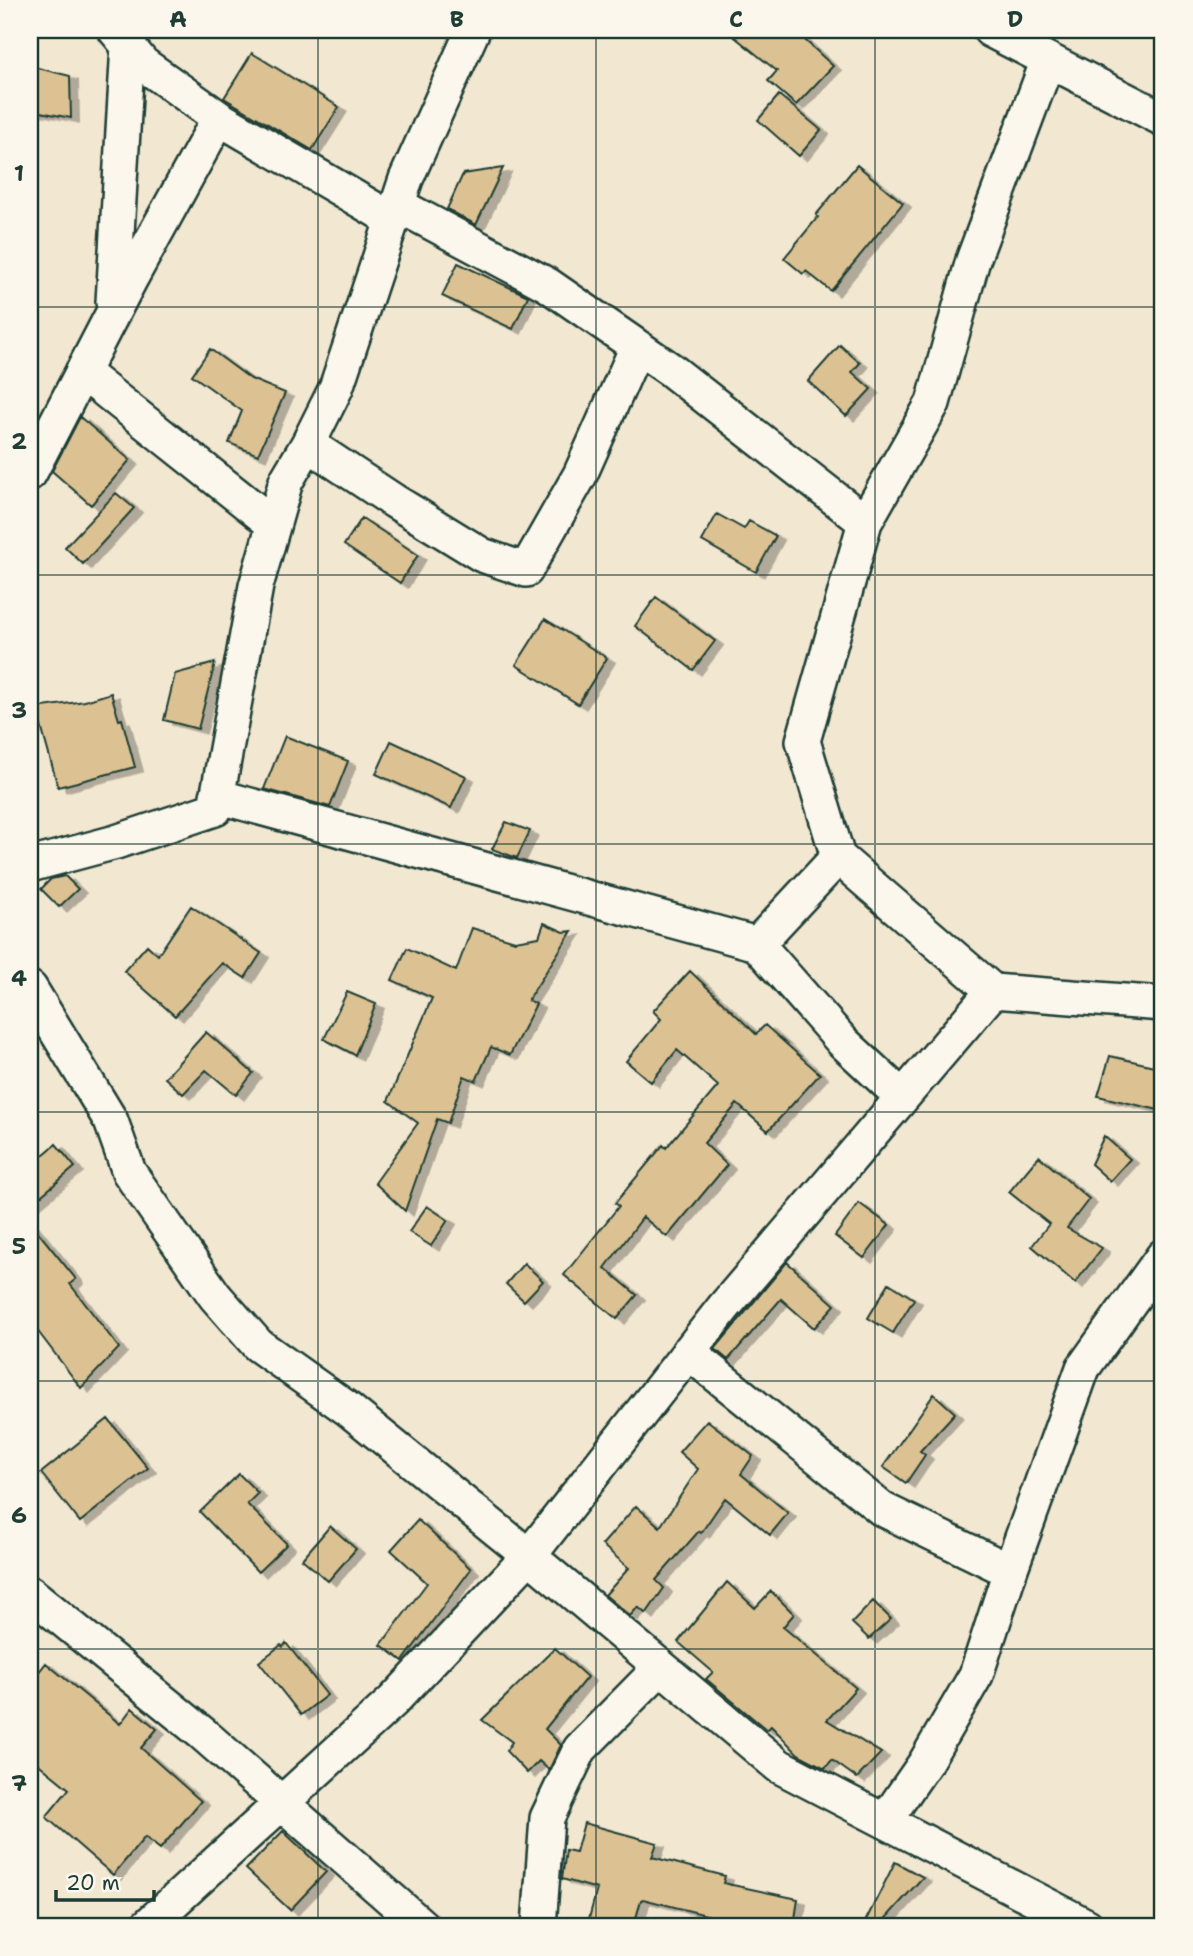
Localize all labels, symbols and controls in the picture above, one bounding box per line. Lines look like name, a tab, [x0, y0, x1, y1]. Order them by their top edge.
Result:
text: A	[169, 4, 187, 34]
text: B	[450, 4, 464, 34]
text: C	[729, 4, 743, 34]
text: D	[1007, 4, 1023, 34]
text: 1	[14, 158, 24, 188]
text: 2	[11, 426, 27, 456]
text: 3	[11, 695, 27, 725]
text: 4	[11, 963, 27, 993]
text: 5	[12, 1231, 26, 1261]
text: 6	[11, 1500, 27, 1530]
text: 7	[11, 1768, 27, 1798]
scale bar	[56, 1858, 154, 1902]
text: 20 m	[66, 1869, 120, 1897]

